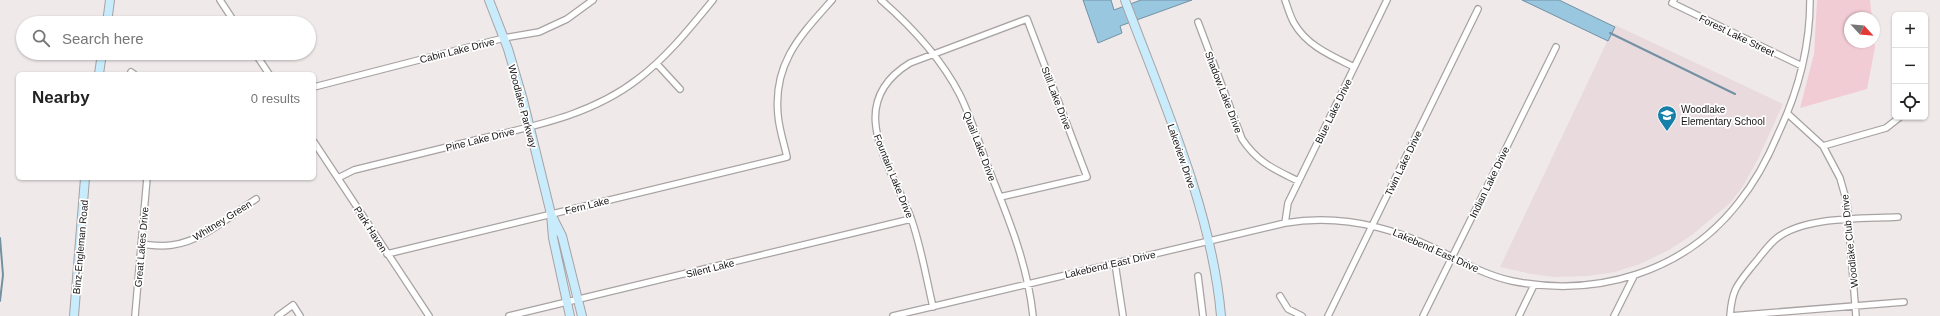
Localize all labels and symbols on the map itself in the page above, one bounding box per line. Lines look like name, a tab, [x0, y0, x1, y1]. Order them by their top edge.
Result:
street label: Forest Lake Street	[1697, 12, 1776, 59]
north arrow	[1844, 12, 1880, 48]
street label: Cabin Lake Drive	[419, 36, 496, 65]
street label: Shadow Lake Drive	[1203, 50, 1244, 135]
street label: Woodlake Parkway	[506, 63, 539, 149]
street label: Still Lake Drive	[1039, 65, 1074, 132]
street label: Blue Lake Drive	[1313, 77, 1354, 145]
school or university icon: Woodlake Elementary School	[1656, 104, 1678, 132]
place label: Woodlake Elementary School	[1681, 104, 1765, 127]
street label: Quail Lake Drive	[961, 110, 998, 183]
street label: Lakeview Drive	[1165, 122, 1198, 190]
street label: Pine Lake Drive	[445, 126, 516, 153]
street label: Twin Lake Drive	[1383, 128, 1424, 198]
street label: Fountain Lake Drive	[872, 133, 916, 220]
street label: Indian Lake Drive	[1467, 144, 1512, 220]
street label: Woodlake Club Drive	[1839, 193, 1860, 288]
street label: Fern Lake	[564, 195, 611, 216]
street label: Whitney Green	[191, 198, 253, 243]
street label: Binz-Engleman Road	[71, 199, 90, 295]
street label: Park Haven	[352, 204, 389, 254]
street label: Great Lakes Drive	[133, 206, 151, 288]
street label: Lakebend East Drive	[1391, 227, 1481, 275]
street label: Lakebend East Drive	[1064, 249, 1157, 280]
street label: Silent Lake	[685, 257, 736, 280]

